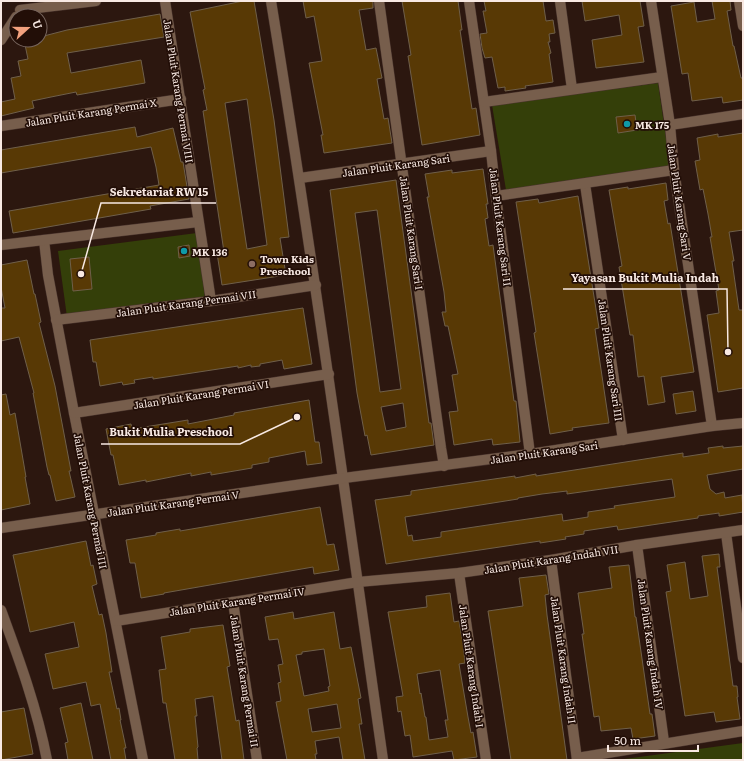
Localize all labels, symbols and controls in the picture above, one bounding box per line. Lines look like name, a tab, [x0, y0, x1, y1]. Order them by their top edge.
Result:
north arrow	[8, 8, 48, 48]
text: U	[29, 17, 47, 31]
street label: Jalan Pluit Karang Permai VIII	[160, 18, 198, 164]
street label: Jalan Pluit Karang Permai X	[24, 94, 158, 130]
place label: MK 175	[635, 117, 670, 132]
marker: MK 175	[622, 119, 632, 129]
street label: Jalan Pluit Karang Sari V	[664, 143, 696, 262]
street label: Jalan Pluit Karang Sari	[341, 150, 451, 180]
street label: Jalan Pluit Karang Sari II	[486, 167, 516, 287]
street label: Jalan Pluit Karang Sari I	[397, 175, 427, 291]
callout: Sekretariat RW 15	[101, 180, 216, 203]
text: Sekretariat RW 15	[110, 183, 208, 199]
place label: MK 136	[192, 244, 227, 259]
marker: MK 136	[179, 246, 189, 256]
place label: Town Kids Preschool	[260, 251, 314, 278]
marker: Town Kids Preschool	[247, 259, 257, 269]
callout: Yayasan Bukit Mulia Indah	[563, 266, 727, 289]
text: Yayasan Bukit Mulia Indah	[571, 269, 720, 285]
street label: Jalan Pluit Karang Permai VII	[115, 286, 257, 320]
street label: Jalan Pluit Karang Sari III	[595, 298, 627, 422]
street label: Jalan Pluit Karang Permai VI	[132, 376, 270, 412]
callout: Bukit Mulia Preschool	[101, 421, 240, 444]
text: Bukit Mulia Preschool	[109, 423, 233, 439]
street label: Jalan Pluit Karang Permai III	[70, 432, 112, 570]
street label: Jalan Pluit Karang Sari	[489, 437, 599, 467]
street label: Jalan Pluit Karang Permai V	[106, 486, 241, 520]
street label: Jalan Pluit Karang Indah VII	[483, 541, 619, 577]
street label: Jalan Pluit Karang Indah IV	[634, 578, 668, 711]
street label: Jalan Pluit Karang Permai IV	[168, 583, 306, 619]
street label: Jalan Pluit Karang Indah II	[548, 595, 580, 725]
street label: Jalan Pluit Karang Indah I	[456, 603, 488, 729]
street label: Jalan Pluit Karang Permai II	[227, 614, 263, 748]
scale bar	[608, 727, 698, 753]
text: 50 m	[614, 731, 641, 749]

